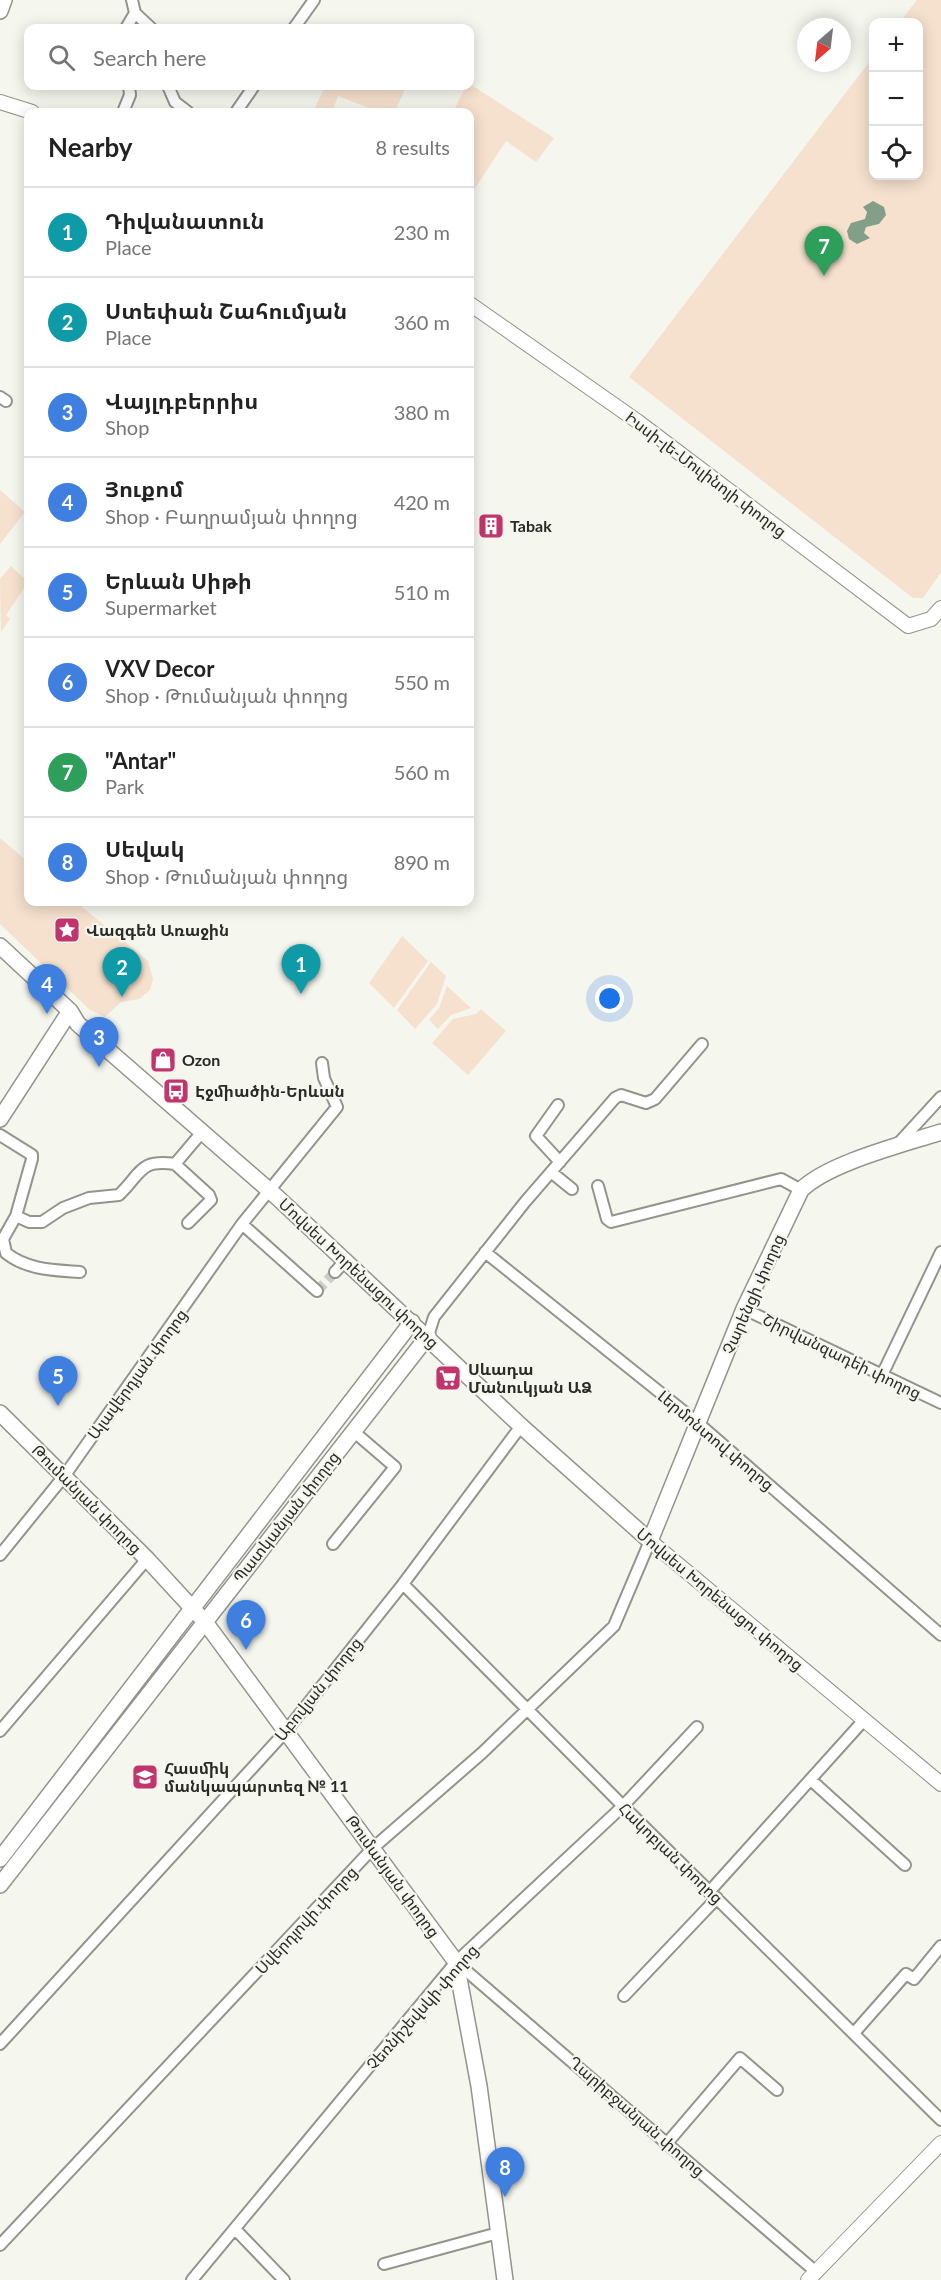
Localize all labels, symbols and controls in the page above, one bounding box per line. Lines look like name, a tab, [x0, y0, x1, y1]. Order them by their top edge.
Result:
north arrow	[797, 18, 851, 72]
map controls	[869, 18, 923, 180]
button: +	[869, 18, 923, 72]
search box	[24, 24, 474, 90]
icon: search	[45, 41, 78, 74]
text: Search here	[93, 44, 206, 71]
button: −	[869, 72, 923, 126]
button: locate	[869, 126, 923, 180]
text: Nearby	[48, 131, 133, 163]
text: 8 results	[375, 135, 450, 159]
text: Դիվանատուն	[105, 207, 265, 234]
text: 1	[62, 220, 73, 244]
text: 230 m	[394, 220, 450, 244]
pin: 7	[804, 226, 844, 276]
text: Place	[105, 235, 152, 259]
text: Ստեփան Շահումյան	[105, 297, 347, 324]
text: 2	[62, 310, 73, 334]
text: 360 m	[394, 310, 450, 334]
text: Place	[105, 325, 152, 349]
text: Վայլդբերրիս	[105, 387, 258, 414]
text: 3	[62, 400, 73, 424]
text: 380 m	[394, 400, 450, 424]
street label: Իսսի-լե-Մուլինոյի փողոց	[622, 407, 790, 541]
text: Shop	[105, 415, 149, 439]
text: Յուքոմ	[105, 475, 184, 502]
text: 4	[62, 490, 73, 514]
text: 420 m	[394, 490, 450, 514]
text: Shop · Բաղրամյան փողոց	[105, 504, 358, 528]
building icon: Tabak	[476, 511, 506, 541]
place label: Tabak	[510, 516, 552, 535]
text: Երևան Սիթի	[105, 567, 252, 594]
text: 5	[62, 580, 73, 604]
text: 510 m	[394, 580, 450, 604]
text: Supermarket	[105, 595, 217, 619]
text: VXV Decor	[105, 655, 214, 682]
text: 6	[62, 670, 73, 694]
text: 550 m	[394, 670, 450, 694]
text: Shop · Թումանյան փողոց	[105, 683, 348, 707]
text: "Antar"	[105, 747, 176, 774]
text: 7	[62, 760, 73, 784]
text: 560 m	[394, 760, 450, 784]
text: Park	[105, 774, 144, 798]
text: Սեվակ	[105, 835, 185, 862]
text: 8	[62, 850, 73, 874]
text: 890 m	[394, 850, 450, 874]
text: Shop · Թումանյան փողոց	[105, 864, 348, 888]
place icon: Վազգեն Առաջին	[52, 915, 82, 945]
place label: Վազգեն Առաջին	[86, 920, 229, 940]
pin: 1	[282, 944, 320, 994]
pin: 2	[102, 948, 142, 997]
pin: 4	[28, 964, 66, 1014]
your location	[595, 984, 624, 1013]
pin: 3	[80, 1018, 118, 1067]
shop icon: Ozon	[148, 1045, 178, 1075]
place label: Ozon	[182, 1050, 220, 1069]
bus stop icon: Էջմիածին-Երևան	[161, 1076, 191, 1106]
place label: Էջմիածին-Երևան	[195, 1081, 345, 1101]
street label: Մովսես Խորենացու փողոց	[275, 1193, 443, 1353]
street label: Չարենցի փողոց	[718, 1231, 788, 1357]
street label: Ալավերդյան փողոց	[83, 1305, 191, 1443]
street label: Շիրվանզադեի փողոց	[759, 1309, 925, 1403]
pin: 5	[38, 1356, 78, 1406]
place label: Սևադա Մանուկյան ԱՁ	[468, 1359, 592, 1397]
supermarket icon: Սևադա Մանուկյան ԱՁ	[433, 1363, 463, 1393]
street label: Լերմոնտով փողոց	[654, 1386, 778, 1494]
street label: Թումանյան փողոց	[28, 1440, 146, 1558]
street label: Պատկանյան փողոց	[228, 1447, 344, 1587]
street label: Մովսես Խորենացու փողոց	[632, 1523, 808, 1675]
pin: 6	[226, 1600, 266, 1650]
street label: Աբովյան փողոց	[270, 1633, 366, 1745]
place label: Հասմիկ մանկապարտեզ № 11	[164, 1758, 349, 1796]
school or university icon: Հասմիկ մանկապարտեզ № 11	[130, 1762, 160, 1792]
street label: Հակոբյան փողոց	[615, 1798, 727, 1908]
street label: Թումանյան փողոց	[342, 1811, 444, 1941]
street label: Սվերդլովի փողոց	[251, 1862, 361, 1978]
street label: Չեռնիշեվսկի փողոց	[362, 1940, 482, 2074]
street label: Ղարիբջանյան փողոց	[565, 2052, 709, 2180]
pin: 8	[486, 2148, 524, 2197]

